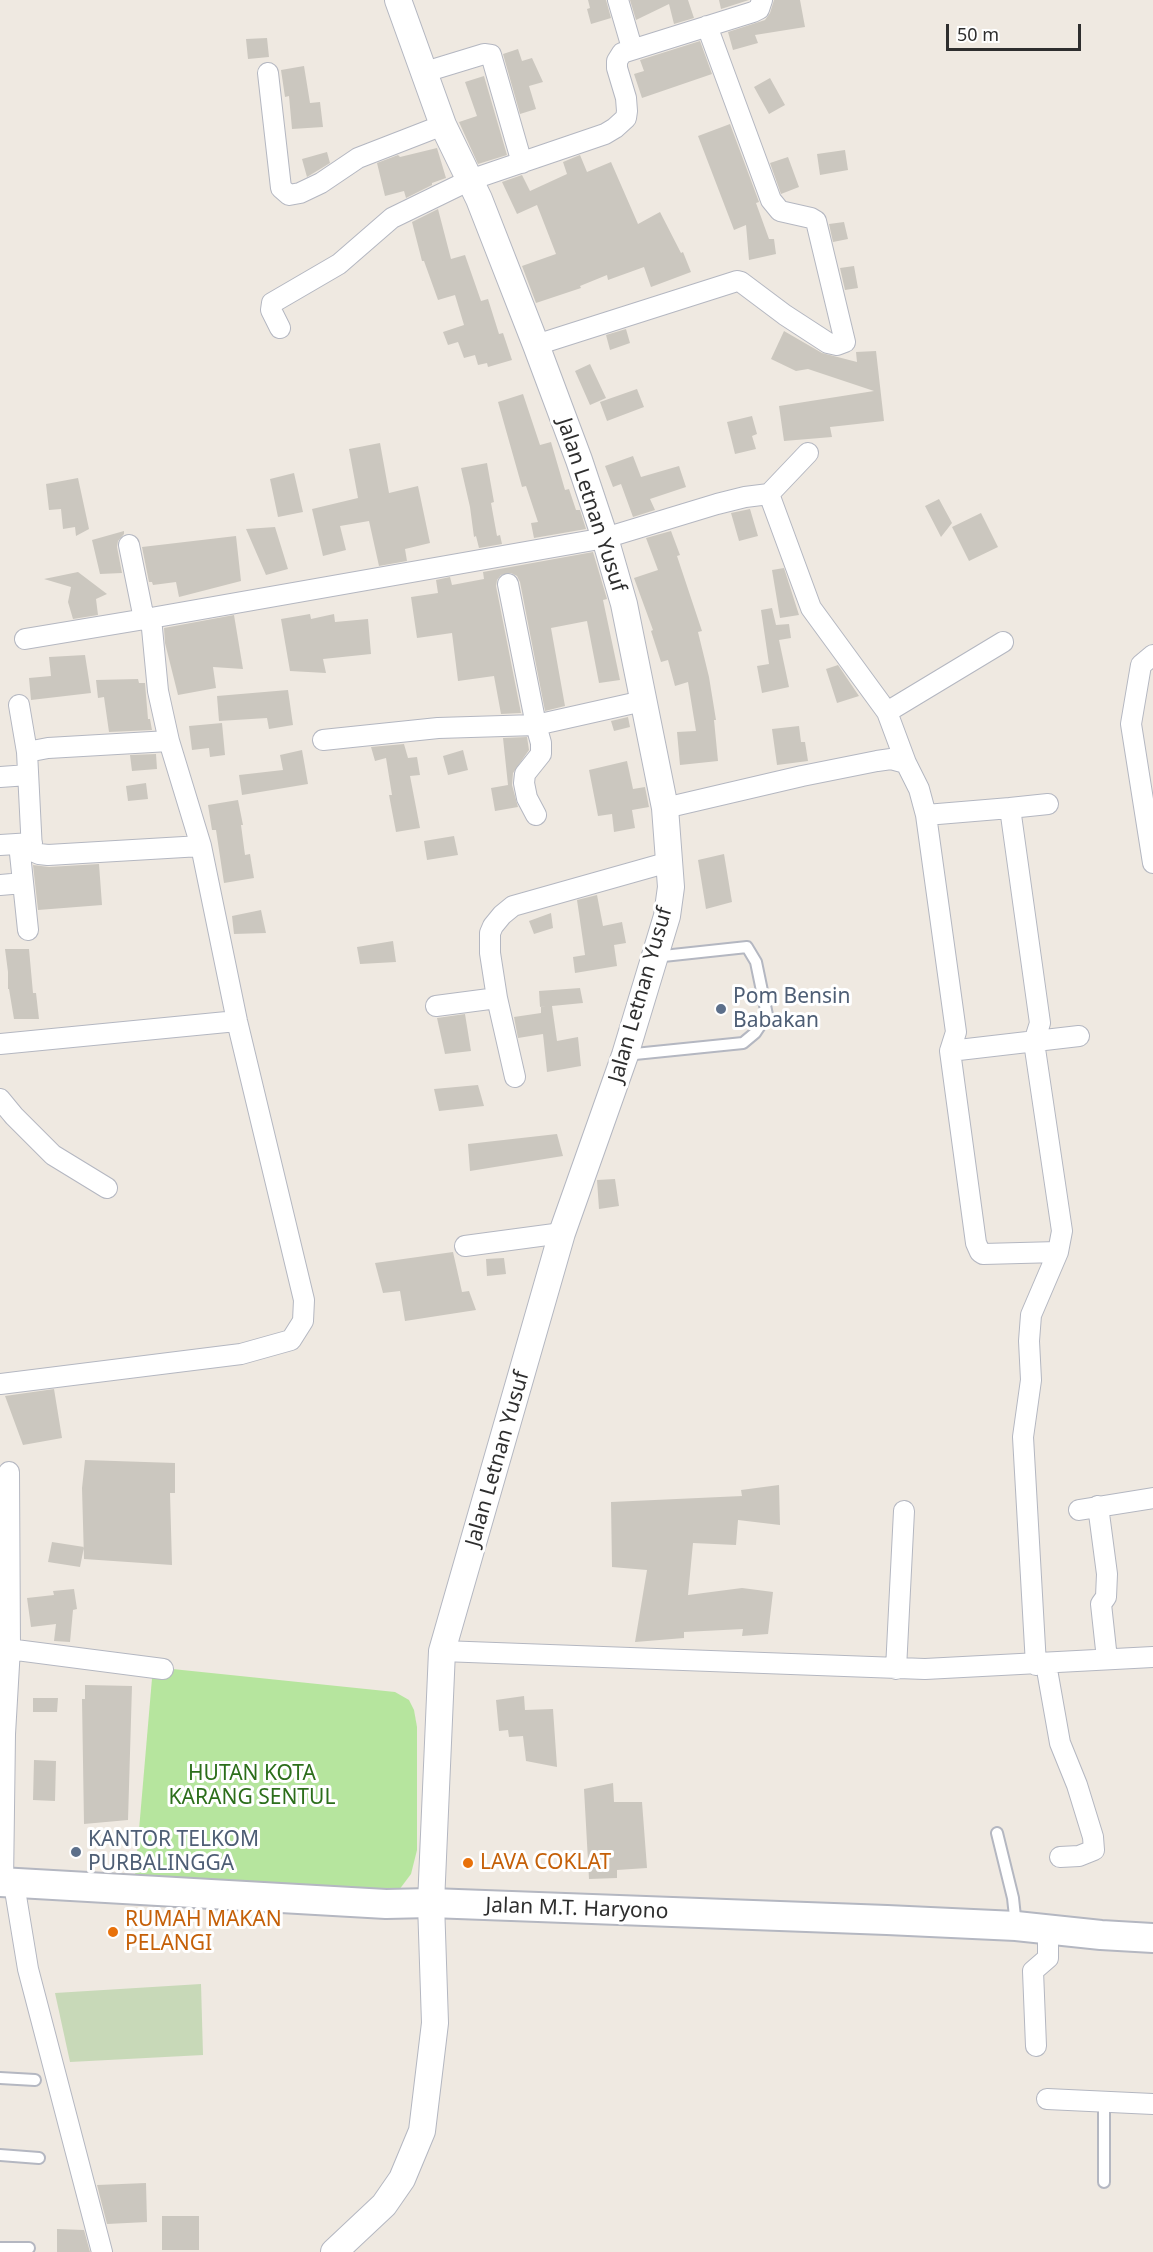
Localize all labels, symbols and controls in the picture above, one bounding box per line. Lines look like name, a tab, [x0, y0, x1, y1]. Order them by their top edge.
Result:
scale bar	[949, 12, 1084, 50]
text: 50 m	[957, 22, 999, 46]
street label: Jalan Letnan Yusuf	[551, 415, 631, 595]
street label: Jalan Letnan Yusuf	[604, 904, 678, 1086]
place label: Pom Bensin Babakan	[733, 984, 850, 1034]
marker: Pom Bensin Babakan	[714, 1002, 728, 1016]
street label: Jalan Letnan Yusuf	[461, 1368, 535, 1550]
park label: HUTAN KOTA KARANG SENTUL	[169, 1761, 335, 1811]
place label: KANTOR TELKOM PURBALINGGA	[88, 1827, 259, 1877]
marker: KANTOR TELKOM PURBALINGGA	[69, 1845, 83, 1859]
place label: LAVA COKLAT	[480, 1850, 611, 1876]
marker: LAVA COKLAT	[461, 1856, 475, 1870]
street label: Jalan M.T. Haryono	[485, 1893, 669, 1925]
place label: RUMAH MAKAN PELANGI	[125, 1907, 282, 1957]
marker: RUMAH MAKAN PELANGI	[106, 1925, 120, 1939]

